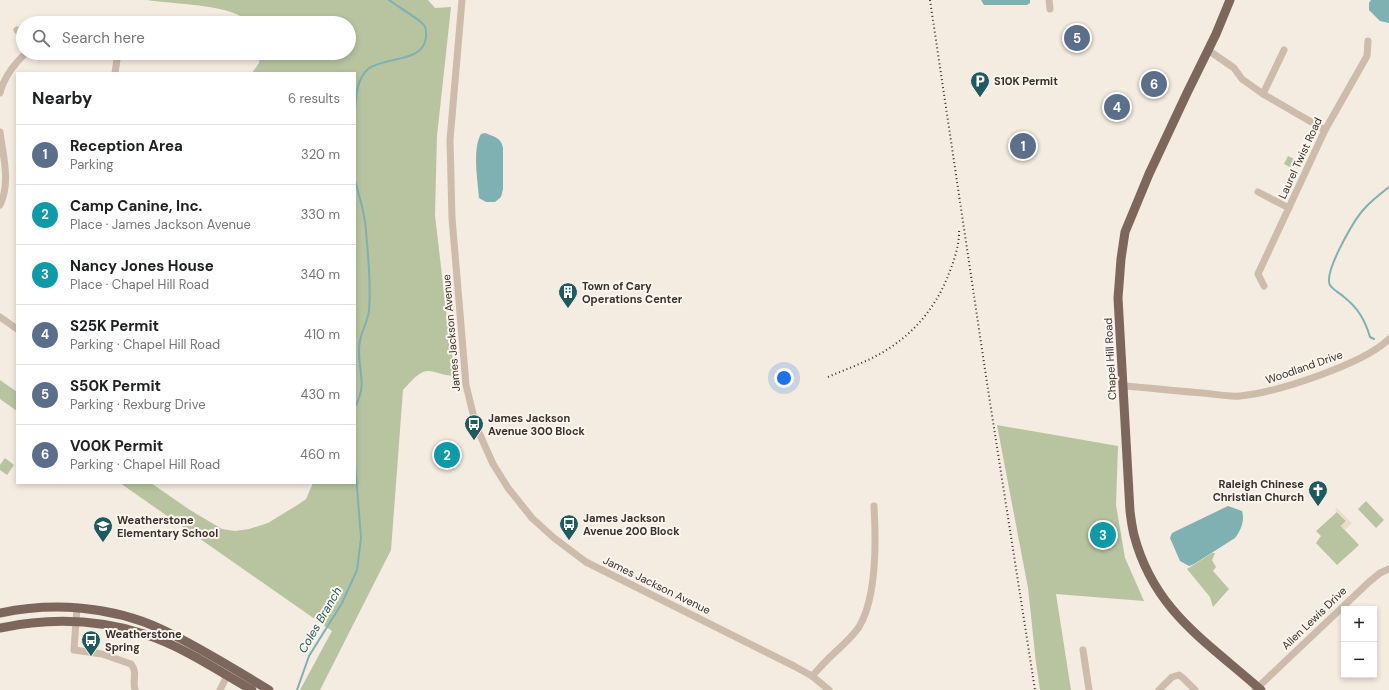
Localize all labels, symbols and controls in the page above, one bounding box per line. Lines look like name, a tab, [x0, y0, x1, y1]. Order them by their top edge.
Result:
search box	[16, 16, 356, 60]
pin: 5	[1064, 23, 1090, 53]
icon: search	[30, 27, 52, 49]
text: Search here	[62, 28, 145, 48]
pin: 6	[1141, 69, 1167, 99]
parking icon: S10K Permit	[969, 70, 991, 98]
place label: S10K Permit	[994, 74, 1058, 88]
text: Nearby	[32, 87, 92, 109]
text: 6 results	[288, 90, 340, 107]
pin: 4	[1104, 92, 1130, 122]
street label: Laurel Twist Road	[1275, 115, 1325, 201]
pin: 1	[1010, 131, 1036, 161]
text: Reception Area	[70, 136, 183, 156]
text: 1	[43, 146, 47, 163]
text: 320 m	[301, 146, 340, 163]
text: Parking	[70, 156, 114, 173]
text: Camp Canine, Inc.	[70, 196, 202, 216]
text: 2	[41, 206, 49, 223]
text: 330 m	[301, 206, 340, 223]
text: Place · James Jackson Avenue	[70, 216, 251, 233]
text: Nancy Jones House	[70, 256, 214, 276]
text: 3	[41, 266, 49, 283]
text: 340 m	[300, 266, 340, 283]
street label: James Jackson Avenue	[439, 274, 463, 392]
text: Place · Chapel Hill Road	[70, 276, 209, 293]
place label: Town of Cary Operations Center	[582, 279, 683, 306]
building icon: Town of Cary Operations Center	[557, 281, 579, 309]
text: S25K Permit	[70, 316, 159, 336]
street label: Chapel Hill Road	[1101, 317, 1119, 400]
text: 4	[41, 326, 49, 343]
text: 410 m	[304, 326, 340, 343]
text: Parking · Chapel Hill Road	[70, 336, 220, 353]
street label: Woodland Drive	[1264, 347, 1344, 387]
your location	[774, 368, 794, 388]
text: S50K Permit	[70, 376, 161, 396]
text: 5	[41, 386, 49, 403]
text: 430 m	[300, 386, 340, 403]
text: Parking · Rexburg Drive	[70, 396, 206, 413]
place label: James Jackson Avenue 300 Block	[488, 411, 586, 438]
bus stop icon: James Jackson Avenue 300 Block	[463, 413, 485, 441]
text: V00K Permit	[70, 436, 163, 456]
pin: 2	[434, 440, 460, 470]
text: 6	[41, 446, 49, 463]
text: 460 m	[300, 446, 340, 463]
text: Parking · Chapel Hill Road	[70, 456, 220, 473]
place label: Raleigh Chinese Christian Church	[1213, 477, 1304, 504]
church icon: Raleigh Chinese Christian Church	[1307, 479, 1329, 507]
place label: James Jackson Avenue 200 Block	[583, 511, 680, 538]
place label: Weatherstone Elementary School	[117, 513, 218, 540]
bus stop icon: James Jackson Avenue 200 Block	[558, 513, 580, 541]
school or university icon: Weatherstone Elementary School	[92, 515, 114, 543]
pin: 3	[1090, 520, 1116, 550]
street label: James Jackson Avenue	[601, 553, 713, 617]
water label: Coles Branch	[295, 584, 345, 656]
street label: Allen Lewis Drive	[1279, 584, 1349, 652]
map controls	[1341, 606, 1377, 678]
button: +	[1341, 606, 1377, 642]
place label: Weatherstone Spring	[105, 627, 182, 654]
bus stop icon: Weatherstone Spring	[80, 629, 102, 657]
button: −	[1341, 642, 1377, 678]

